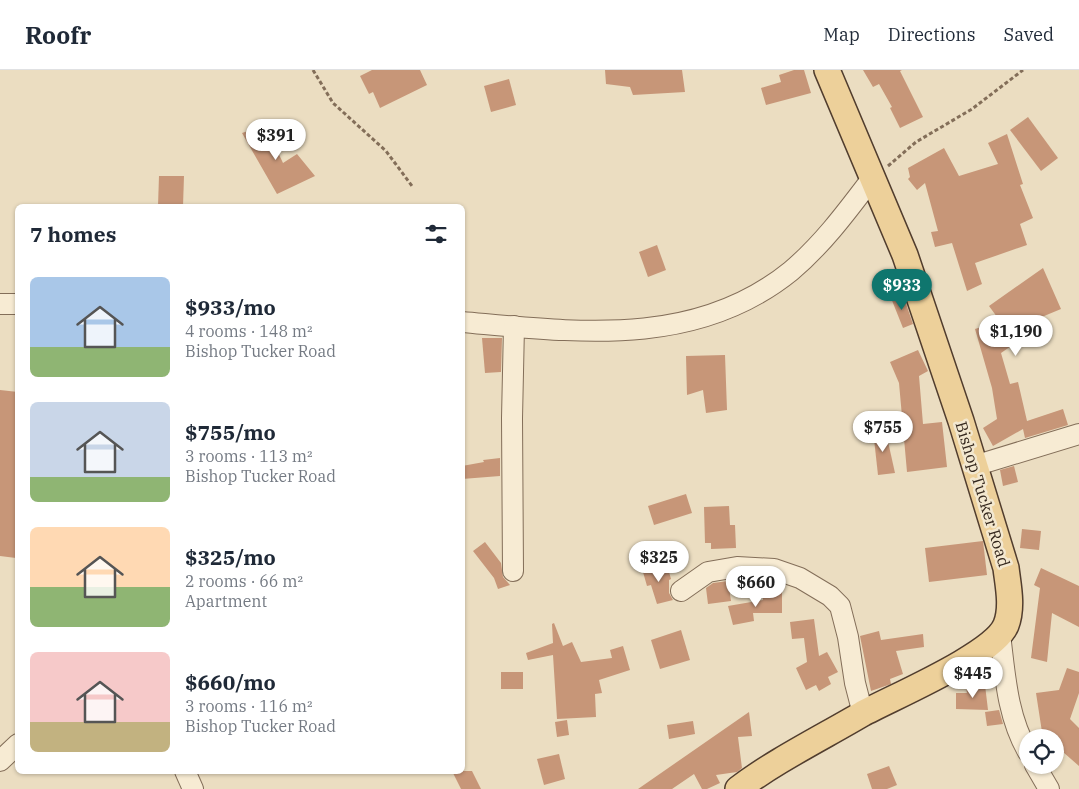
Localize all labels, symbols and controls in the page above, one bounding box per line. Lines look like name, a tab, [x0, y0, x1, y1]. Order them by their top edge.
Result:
text: Roofr	[25, 19, 91, 51]
text: Map	[823, 23, 860, 46]
text: Directions	[888, 23, 976, 46]
text: Saved	[1004, 23, 1054, 46]
pin: $391	[246, 118, 306, 161]
text: $391	[257, 125, 295, 145]
text: 7 homes	[30, 220, 116, 248]
icon: filters	[422, 220, 450, 248]
pin: $933	[872, 268, 932, 311]
text: $933	[883, 275, 921, 295]
text: $933/mo	[185, 293, 276, 321]
icon: home	[70, 297, 130, 357]
pin: $1,190	[975, 314, 1057, 357]
text: 4 rooms · 148 m²	[185, 321, 313, 341]
text: $1,190	[990, 321, 1042, 341]
text: Bishop Tucker Road	[185, 341, 336, 361]
pin: $755	[853, 410, 913, 453]
text: $755	[864, 417, 902, 437]
text: $755/mo	[185, 418, 276, 446]
street label: Bishop Tucker Road	[951, 419, 1015, 569]
icon: home	[70, 422, 130, 482]
text: 3 rooms · 113 m²	[185, 446, 313, 466]
text: Bishop Tucker Road	[185, 466, 336, 486]
pin: $325	[629, 540, 689, 583]
text: $325/mo	[185, 543, 276, 571]
icon: home	[70, 547, 130, 607]
text: $325	[640, 547, 678, 567]
pin: $660	[726, 566, 786, 608]
text: 2 rooms · 66 m²	[185, 571, 303, 591]
text: $660	[737, 572, 775, 592]
text: Apartment	[185, 591, 267, 611]
pin: $445	[943, 656, 1003, 699]
text: $445	[954, 663, 992, 683]
text: $660/mo	[185, 668, 276, 696]
icon: home	[70, 672, 130, 732]
text: 3 rooms · 116 m²	[185, 696, 313, 716]
text: Bishop Tucker Road	[185, 716, 336, 736]
map controls	[1019, 729, 1064, 774]
button: locate	[1019, 729, 1064, 774]

